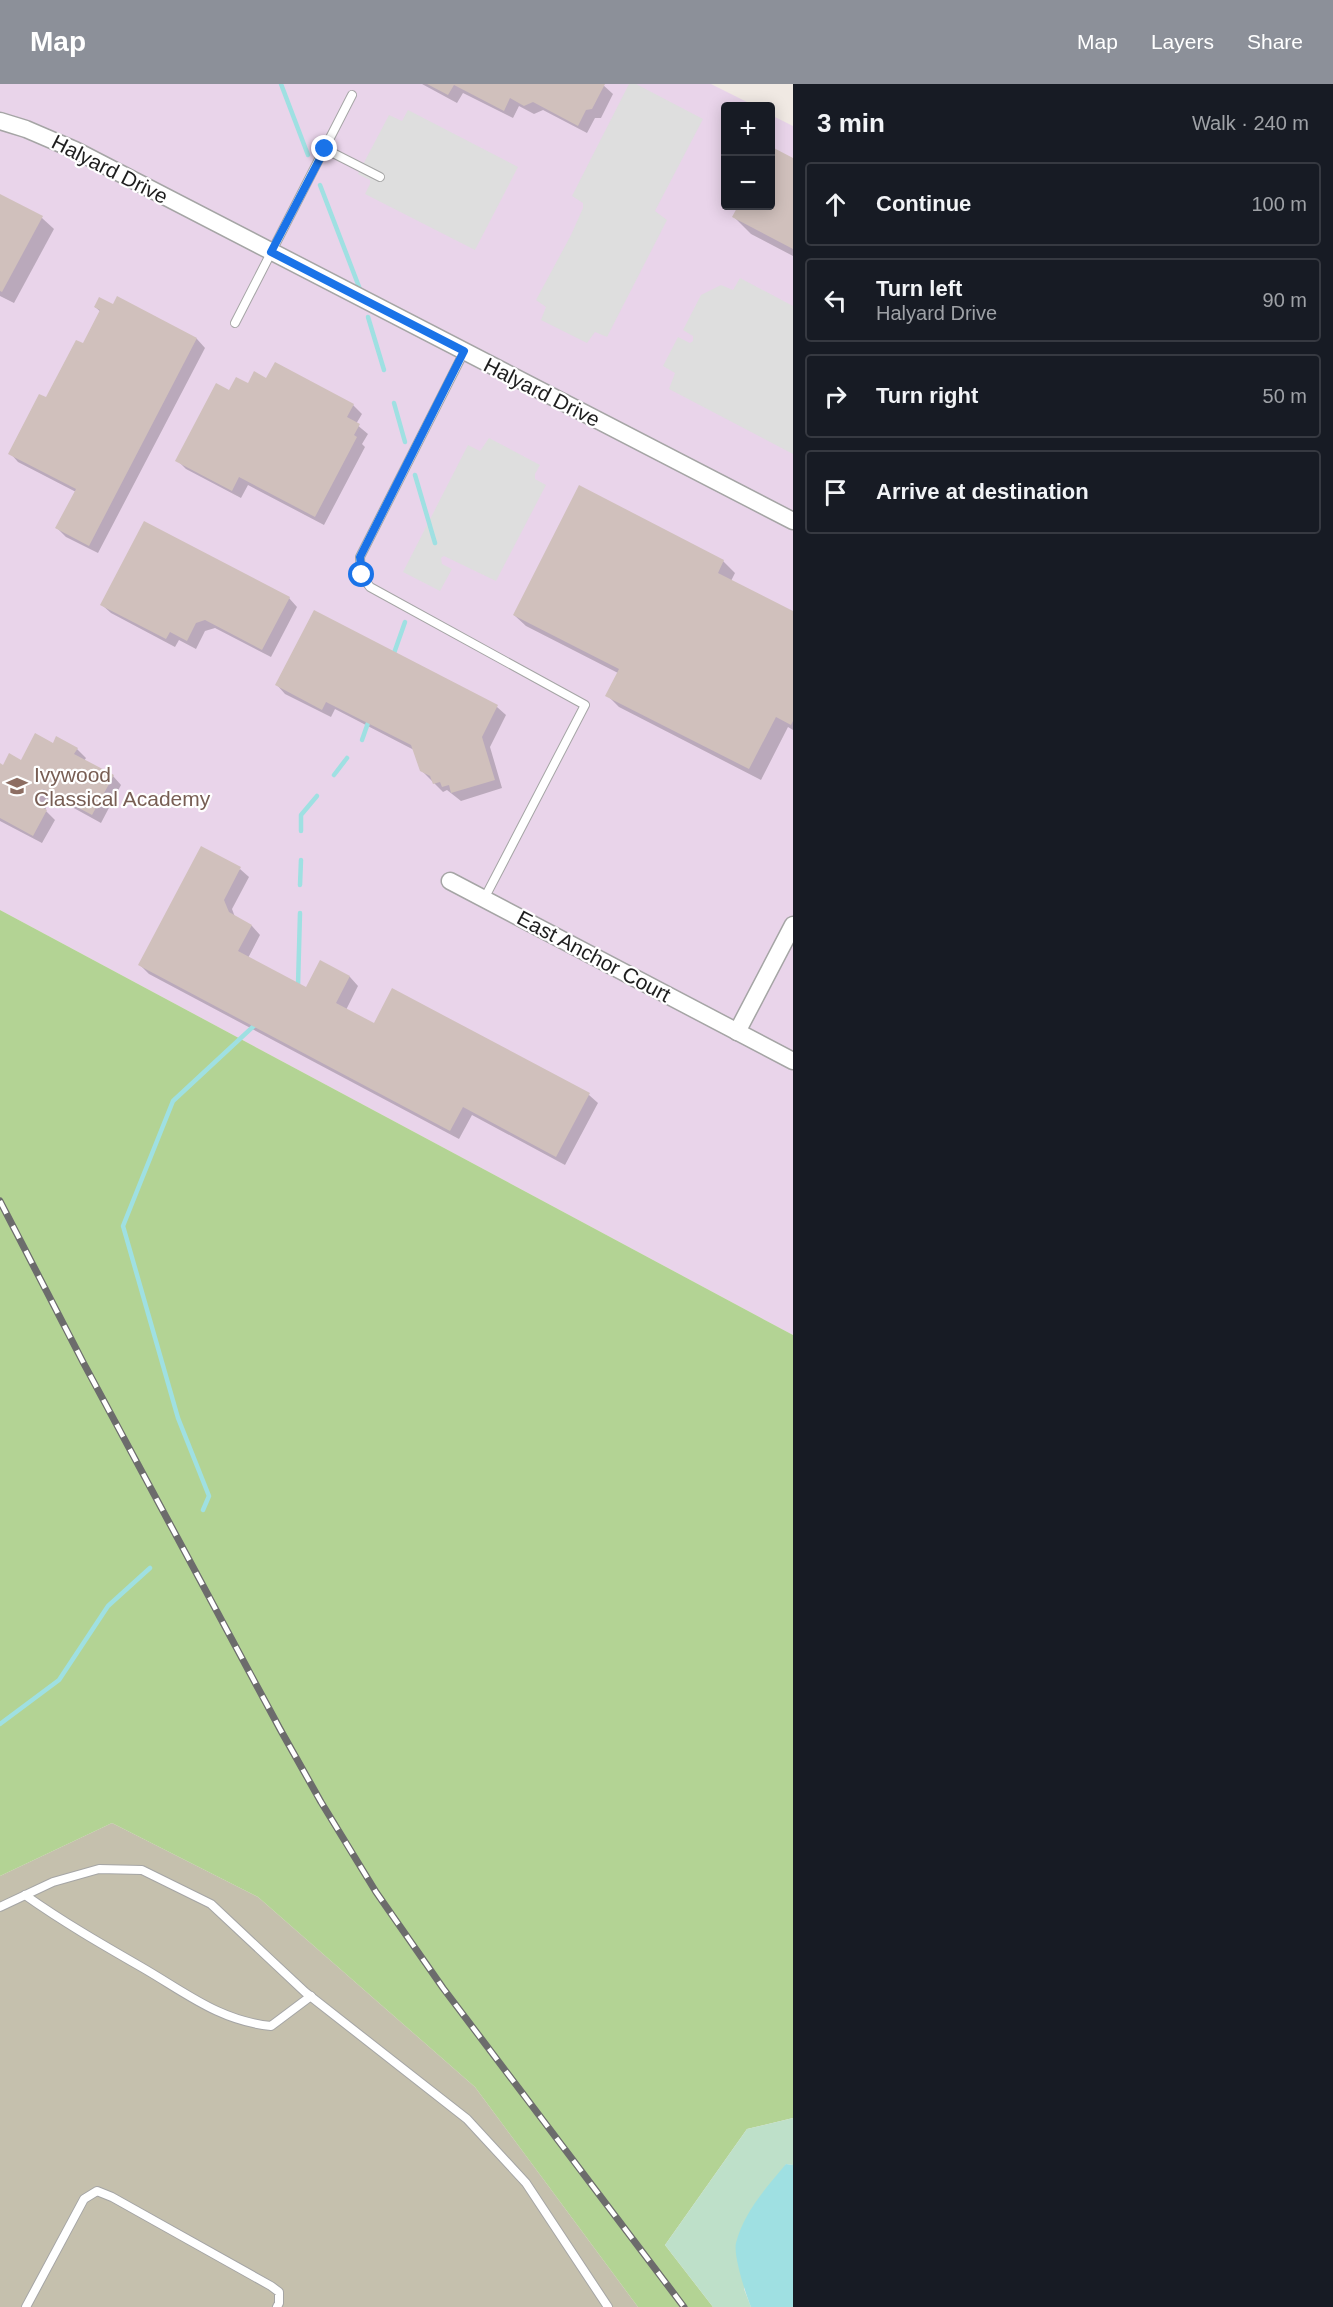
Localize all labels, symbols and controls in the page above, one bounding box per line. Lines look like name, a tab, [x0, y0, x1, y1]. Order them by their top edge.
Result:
text: Map	[30, 26, 86, 57]
text: Map	[1077, 30, 1118, 53]
text: Layers	[1151, 30, 1214, 53]
text: Share	[1247, 30, 1303, 53]
map controls	[721, 102, 775, 210]
button: +	[721, 102, 775, 156]
text: 3 min	[817, 108, 885, 138]
text: Walk · 240 m	[1192, 112, 1309, 134]
street label: Halyard Drive	[48, 130, 172, 208]
route end	[311, 135, 337, 161]
button: −	[721, 156, 775, 210]
icon: ahead	[819, 188, 852, 221]
text: Continue	[876, 191, 971, 216]
text: 100 m	[1251, 193, 1307, 215]
text: Turn left	[876, 276, 962, 301]
icon: left	[819, 284, 852, 317]
text: 90 m	[1263, 289, 1307, 311]
text: Halyard Drive	[876, 302, 997, 324]
street label: Halyard Drive	[480, 353, 604, 431]
icon: right	[819, 380, 852, 413]
text: Turn right	[876, 383, 978, 408]
text: 50 m	[1263, 385, 1307, 407]
icon: arrive	[819, 476, 852, 509]
text: Arrive at destination	[876, 479, 1089, 504]
route start	[348, 561, 374, 587]
place label: Ivywood Classical Academy	[34, 763, 211, 810]
school or university icon: Ivywood Classical Academy	[5, 774, 29, 798]
street label: East Anchor Court	[513, 906, 675, 1006]

